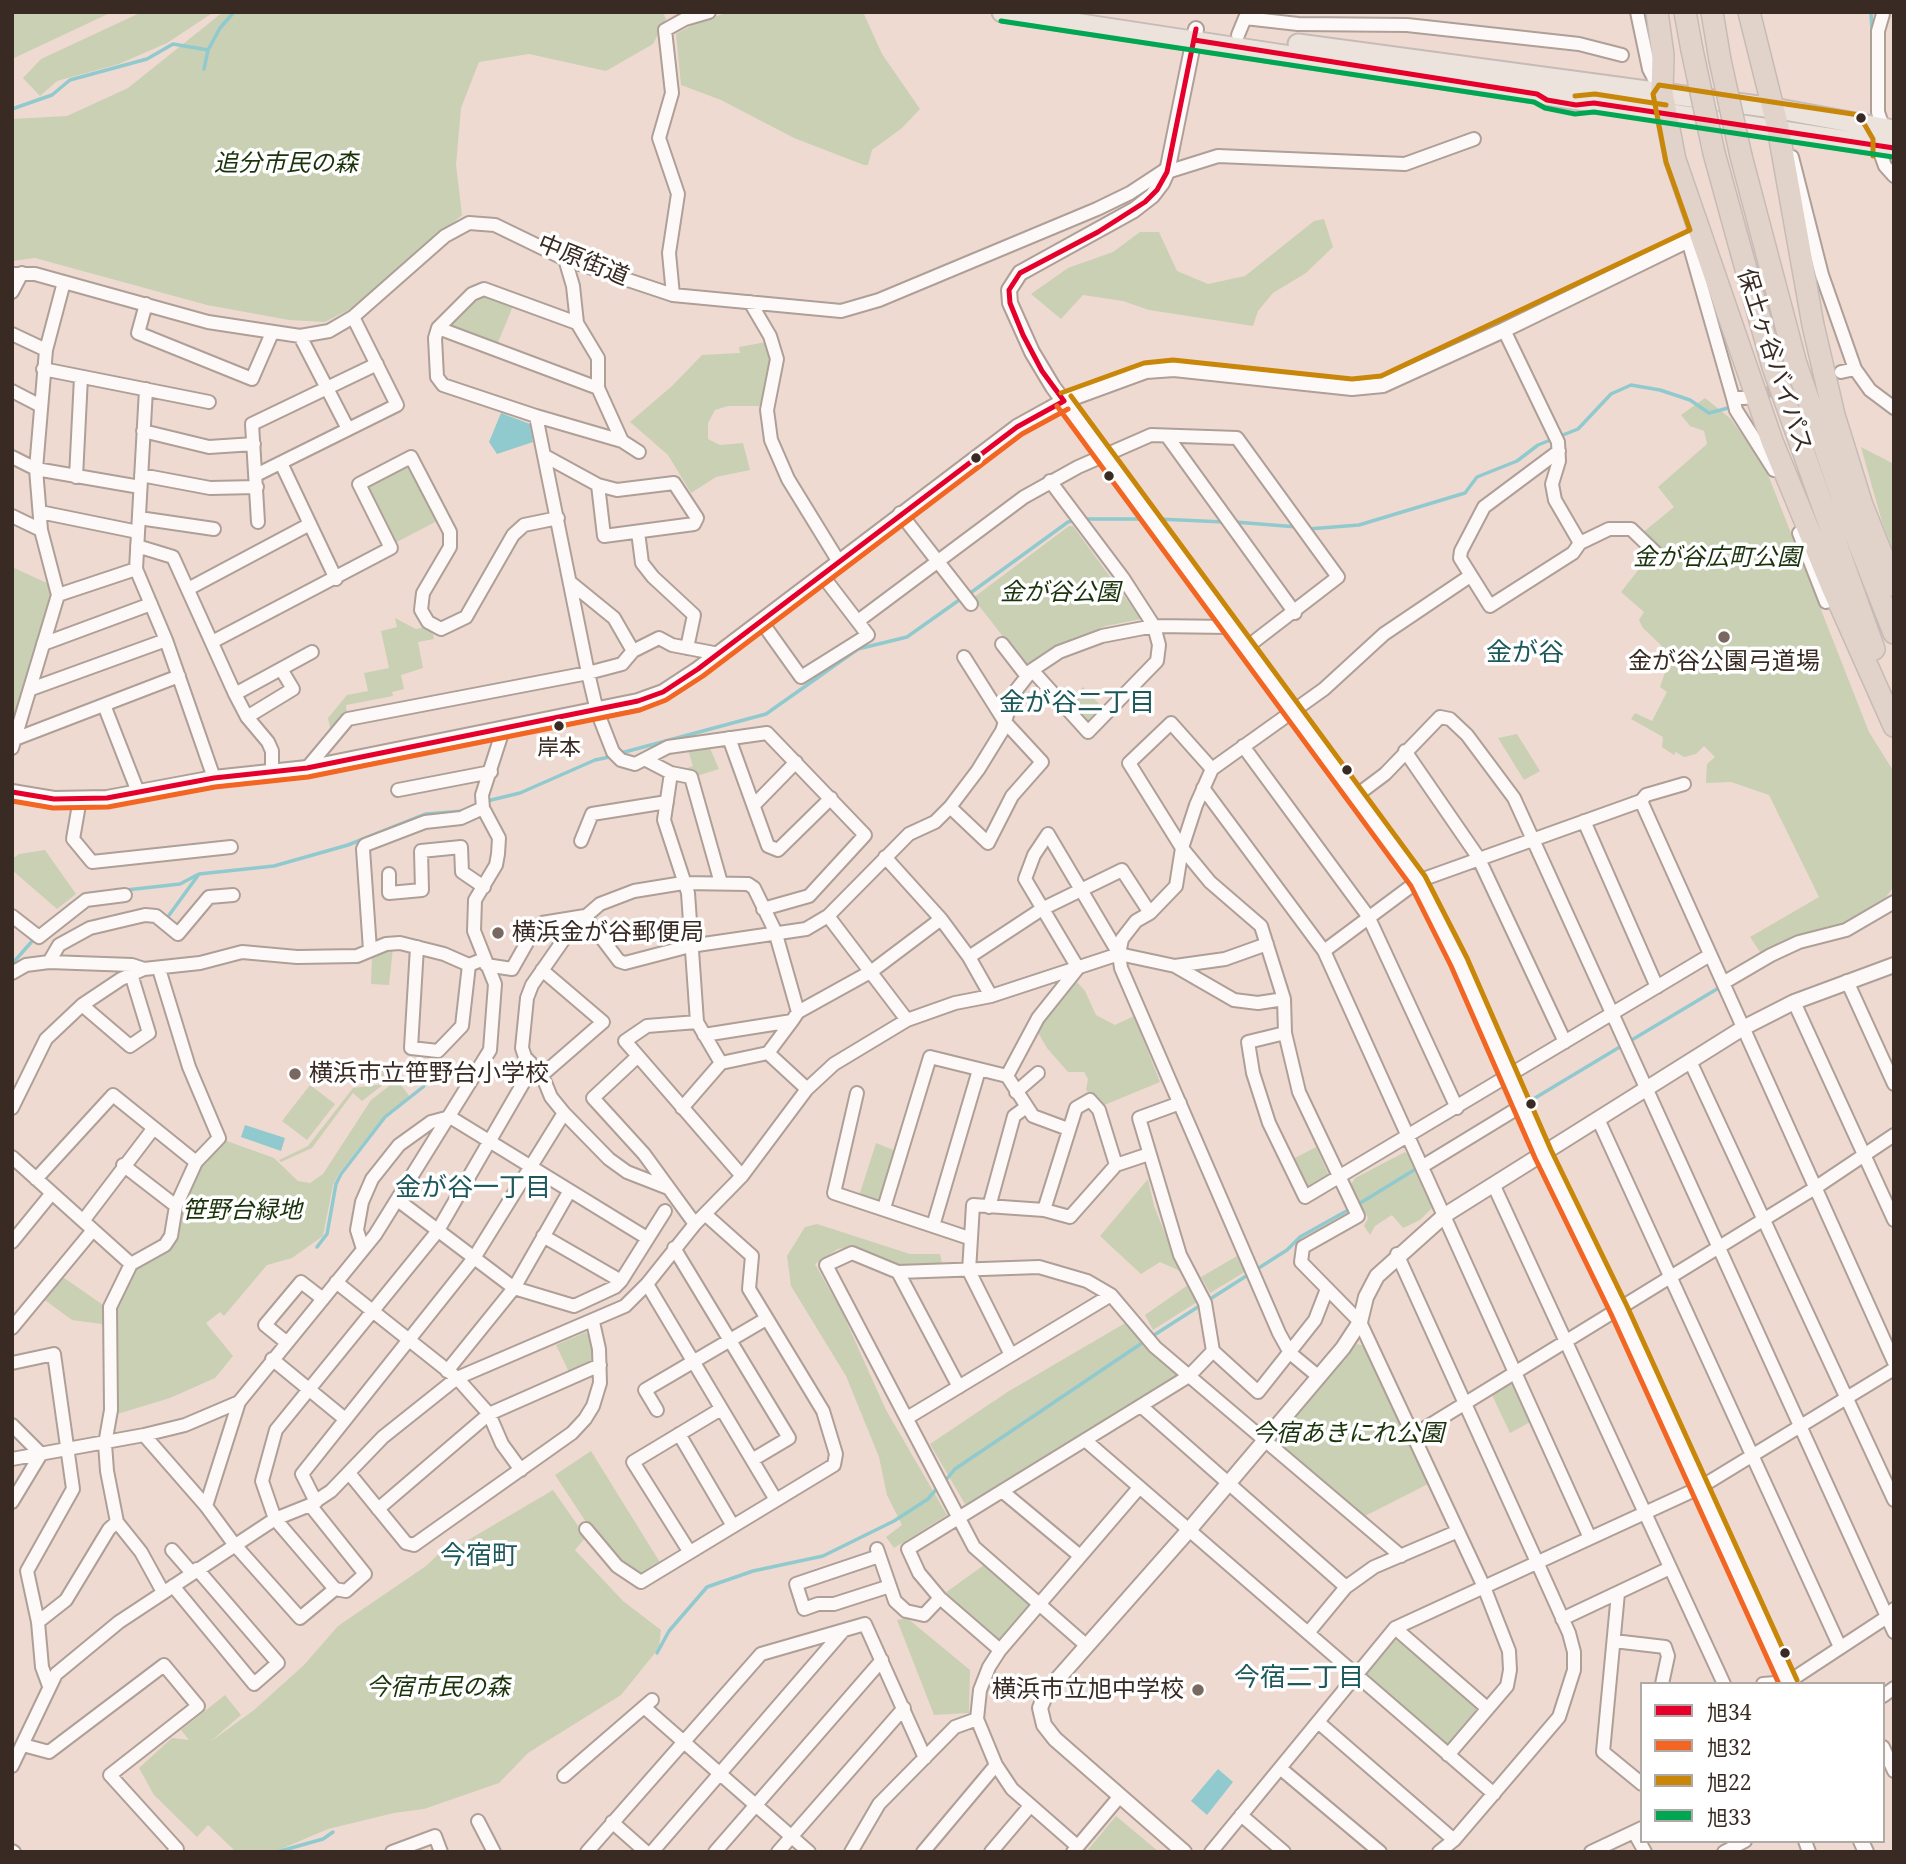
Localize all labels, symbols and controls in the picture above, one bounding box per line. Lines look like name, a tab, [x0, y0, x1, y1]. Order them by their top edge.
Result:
unlabelled marker	[1854, 111, 1868, 125]
park label: 追分市民の森	[214, 150, 358, 178]
street label: 中原街道	[533, 230, 633, 292]
street label: 保土ヶ谷バイパス	[1731, 265, 1817, 457]
unlabelled marker	[969, 451, 983, 465]
unlabelled marker	[1102, 469, 1116, 483]
park label: 金が谷広町公園	[1633, 544, 1801, 572]
park label: 金が谷公園	[1000, 579, 1120, 607]
marker: 金が谷公園弓道場	[1716, 629, 1732, 645]
district label: 金が谷	[1486, 638, 1564, 670]
place label: 金が谷公園弓道場	[1628, 648, 1820, 676]
district label: 金が谷二丁目	[999, 688, 1155, 720]
marker: 岸本	[552, 719, 566, 733]
place label: 岸本	[537, 736, 581, 762]
unlabelled marker	[1340, 763, 1354, 777]
place label: 横浜金が谷郵便局	[512, 919, 704, 947]
marker: 横浜金が谷郵便局	[490, 925, 506, 941]
place label: 横浜市立笹野台小学校	[309, 1060, 549, 1088]
marker: 横浜市立笹野台小学校	[287, 1066, 303, 1082]
unlabelled marker	[1524, 1097, 1538, 1111]
district label: 金が谷一丁目	[395, 1173, 551, 1205]
park label: 笹野台緑地	[182, 1197, 302, 1225]
park label: 今宿あきにれ公園	[1252, 1420, 1444, 1448]
district label: 今宿町	[440, 1541, 518, 1573]
unlabelled marker	[1778, 1646, 1792, 1660]
district label: 今宿二丁目	[1234, 1663, 1364, 1695]
park label: 今宿市民の森	[366, 1674, 510, 1702]
place label: 横浜市立旭中学校	[992, 1676, 1184, 1704]
marker: 横浜市立旭中学校	[1190, 1682, 1206, 1698]
legend	[1640, 1682, 1885, 1843]
text: 旭34	[1707, 1698, 1751, 1726]
text: 旭32	[1707, 1733, 1751, 1761]
text: 旭22	[1707, 1768, 1751, 1796]
text: 旭33	[1707, 1803, 1751, 1831]

